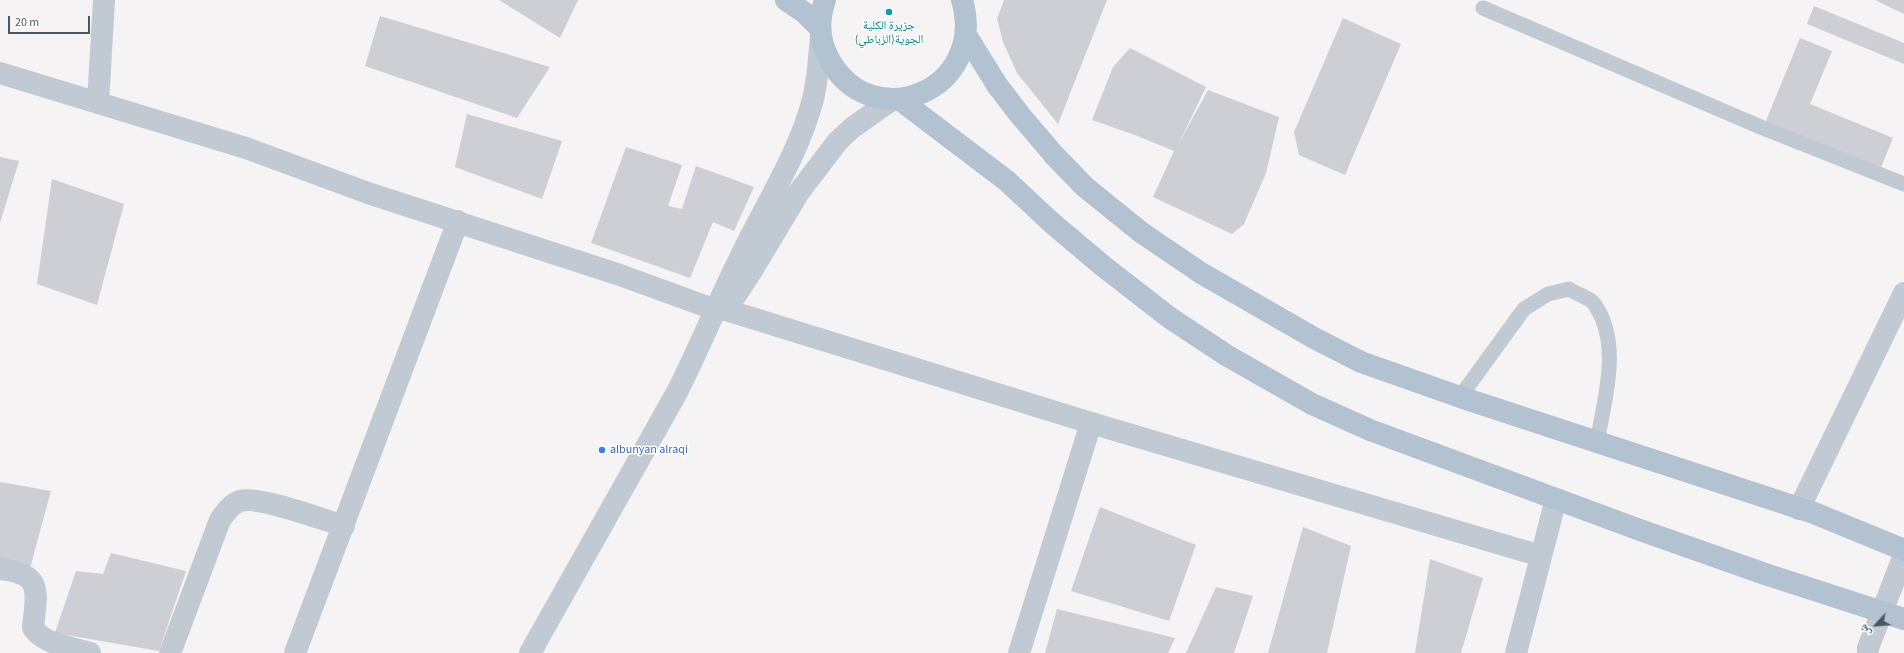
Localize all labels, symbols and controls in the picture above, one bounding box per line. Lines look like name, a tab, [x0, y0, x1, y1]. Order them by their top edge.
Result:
marker: جزيرة الكلية الجوية(الزباطي)	[884, 7, 894, 17]
scale bar	[10, 8, 92, 34]
text: 20 m	[15, 14, 39, 31]
place label: جزيرة الكلية الجوية(الزباطي)	[855, 19, 923, 47]
place label: albunyan alraqi	[610, 443, 688, 457]
marker: albunyan alraqi	[597, 445, 607, 455]
north arrow	[1856, 605, 1896, 645]
text: ش	[1855, 622, 1874, 639]

